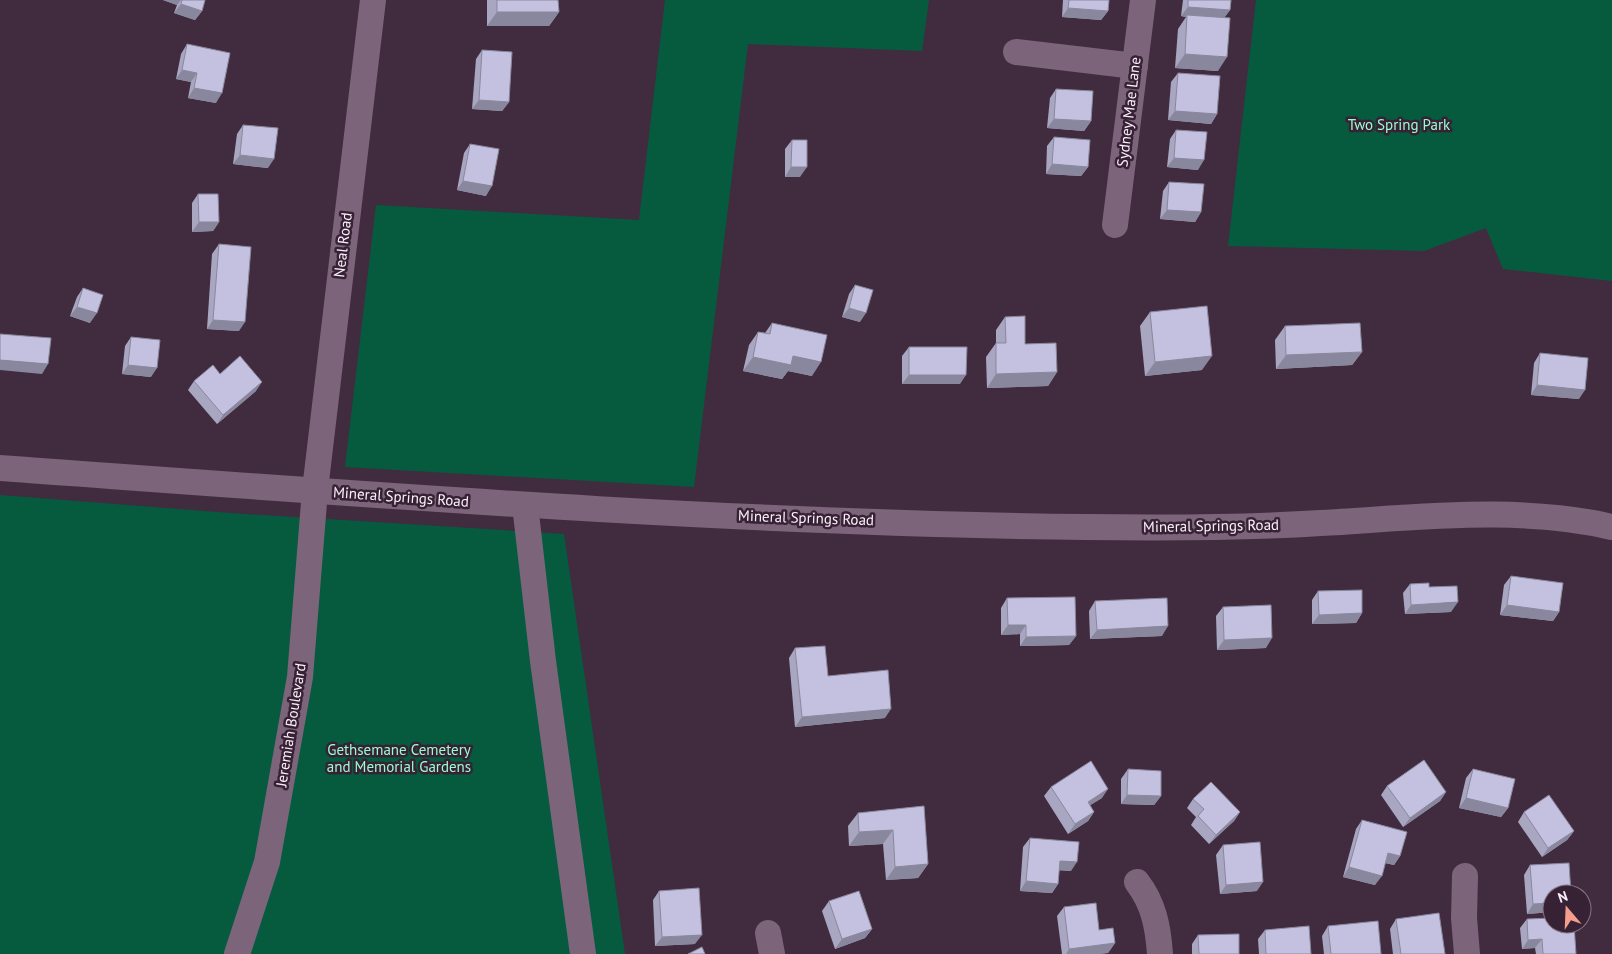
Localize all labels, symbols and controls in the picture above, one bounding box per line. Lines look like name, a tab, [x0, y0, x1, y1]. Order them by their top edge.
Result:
street label: Sydney Mae Lane	[1112, 56, 1145, 168]
park label: Two Spring Park	[1348, 115, 1451, 134]
street label: Neal Road	[329, 211, 356, 279]
street label: Mineral Springs Road	[332, 482, 470, 511]
street label: Mineral Springs Road	[738, 506, 874, 529]
street label: Mineral Springs Road	[1143, 515, 1279, 536]
street label: Jeremiah Boulevard	[271, 662, 310, 789]
park label: Gethsemane Cemetery and Memorial Gardens	[327, 740, 471, 776]
north arrow	[1542, 884, 1592, 934]
text: N	[1555, 887, 1570, 907]

